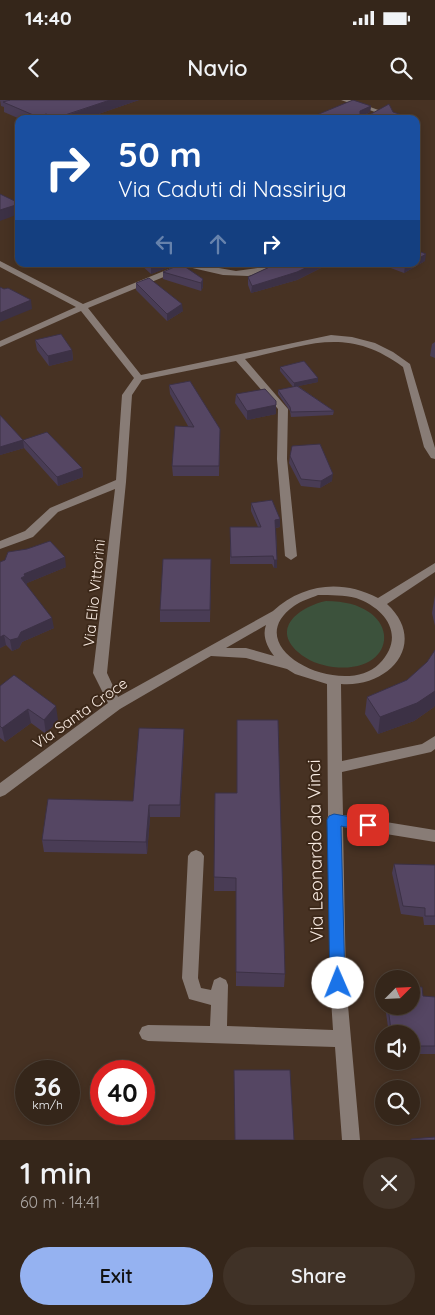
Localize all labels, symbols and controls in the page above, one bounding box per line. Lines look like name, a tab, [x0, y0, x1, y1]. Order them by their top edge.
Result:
text: 14:40	[25, 6, 72, 30]
icon: back	[20, 54, 48, 82]
text: Navio	[187, 54, 248, 82]
icon: search	[387, 54, 415, 82]
text: 50 m	[118, 132, 202, 176]
icon: right	[35, 135, 100, 200]
text: Via Caduti di Nassiriya	[118, 175, 347, 203]
icon: left	[151, 230, 179, 258]
icon: ahead	[204, 230, 232, 258]
icon: right	[257, 230, 285, 258]
street label: Via Elio Vittorini	[79, 538, 109, 648]
street label: Via Santa Croce	[29, 673, 131, 753]
street label: Via Leonardo da Vinci	[302, 759, 328, 943]
pin	[347, 804, 389, 846]
icon: arrive	[354, 811, 382, 839]
position arrow	[311, 956, 363, 1008]
north arrow	[375, 970, 420, 1015]
map controls	[375, 970, 420, 1125]
button: sound	[375, 1025, 420, 1070]
speed limit sign: 40	[90, 1060, 155, 1125]
text: 36	[34, 1071, 61, 1102]
button: search	[375, 1080, 420, 1125]
text: km/h	[32, 1097, 63, 1112]
text: 1 min	[20, 1154, 92, 1192]
button: close	[363, 1157, 415, 1209]
text: 60 m · 14:41	[20, 1192, 100, 1212]
button: Exit	[20, 1247, 213, 1305]
button: Share	[223, 1247, 415, 1305]

